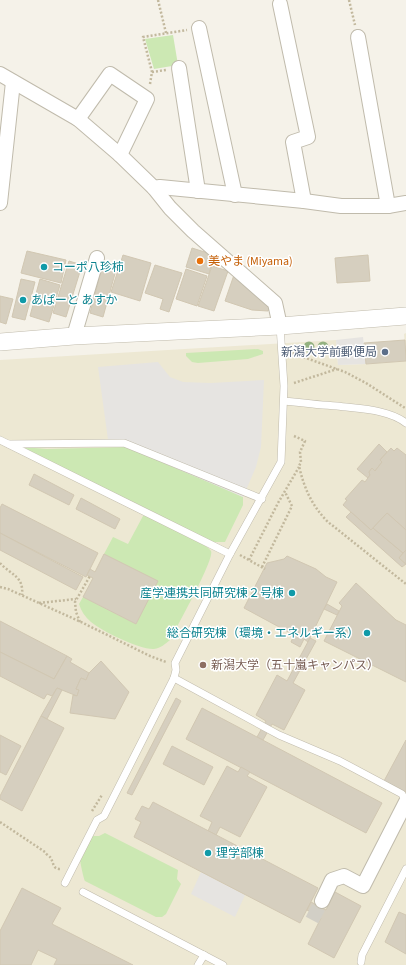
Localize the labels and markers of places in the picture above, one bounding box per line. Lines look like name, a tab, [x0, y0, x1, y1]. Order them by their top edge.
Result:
place label: 美やま (Miyama)	[208, 253, 293, 270]
marker: 美やま (Miyama)	[195, 256, 205, 266]
place label: コーポ八珍柿	[52, 259, 124, 276]
marker: コーポ八珍柿	[39, 262, 49, 272]
place label: あぱーと あすか	[31, 292, 117, 309]
marker: あぱーと あすか	[18, 295, 28, 305]
place label: 新潟大学前郵便局	[281, 344, 377, 361]
marker: 新潟大学前郵便局	[380, 347, 390, 357]
place label: 産学連携共同研究棟２号棟	[140, 585, 284, 602]
marker: 産学連携共同研究棟２号棟	[287, 588, 297, 598]
place label: 総合研究棟（環境・エネルギー系）	[167, 625, 359, 642]
marker: 総合研究棟（環境・エネルギー系）	[362, 628, 372, 638]
place label: 新潟大学（五十嵐キャンパス）	[211, 657, 379, 674]
marker: 新潟大学（五十嵐キャンパス）	[198, 660, 208, 670]
place label: 理学部棟	[216, 845, 264, 862]
marker: 理学部棟	[203, 848, 213, 858]

